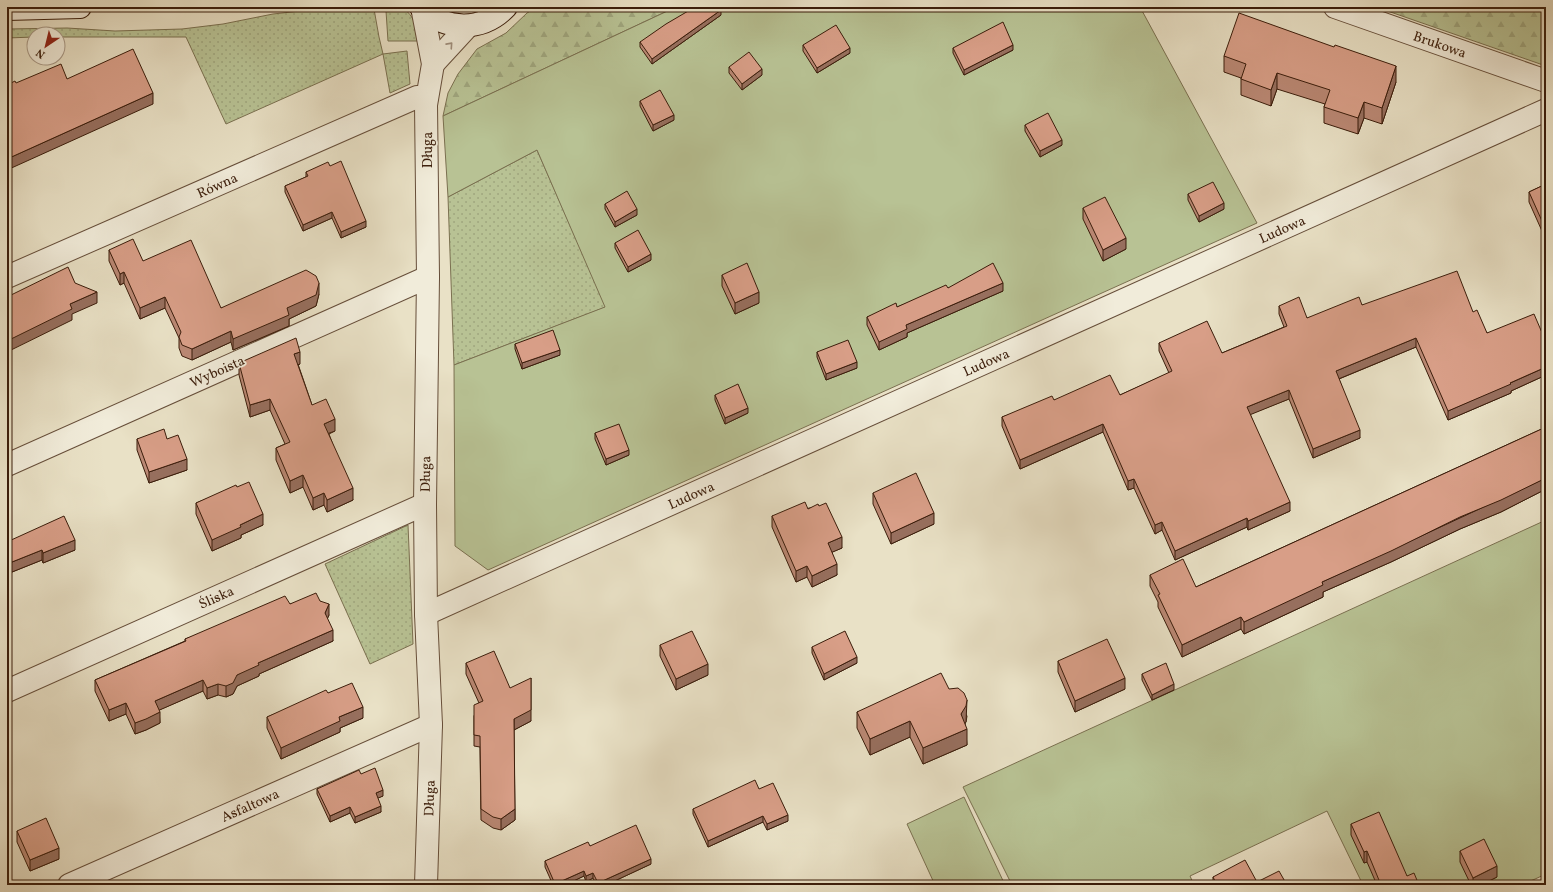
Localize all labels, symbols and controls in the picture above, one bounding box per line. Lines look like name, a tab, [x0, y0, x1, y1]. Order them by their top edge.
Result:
north arrow	[26, 26, 66, 66]
street label: Brukowa	[1410, 27, 1469, 63]
one-way arrow	[446, 42, 453, 50]
text: N	[34, 45, 49, 61]
street label: Długa	[419, 132, 438, 168]
street label: Równa	[194, 169, 241, 204]
street label: Ludowa	[1256, 212, 1309, 249]
street label: Ludowa	[960, 345, 1013, 382]
street label: Wyboista	[187, 352, 248, 393]
street label: Długa	[417, 456, 436, 492]
street label: Ludowa	[665, 478, 718, 515]
street label: Śliska	[196, 581, 237, 615]
street label: Długa	[420, 779, 441, 817]
street label: Asfaltowa	[219, 785, 283, 828]

